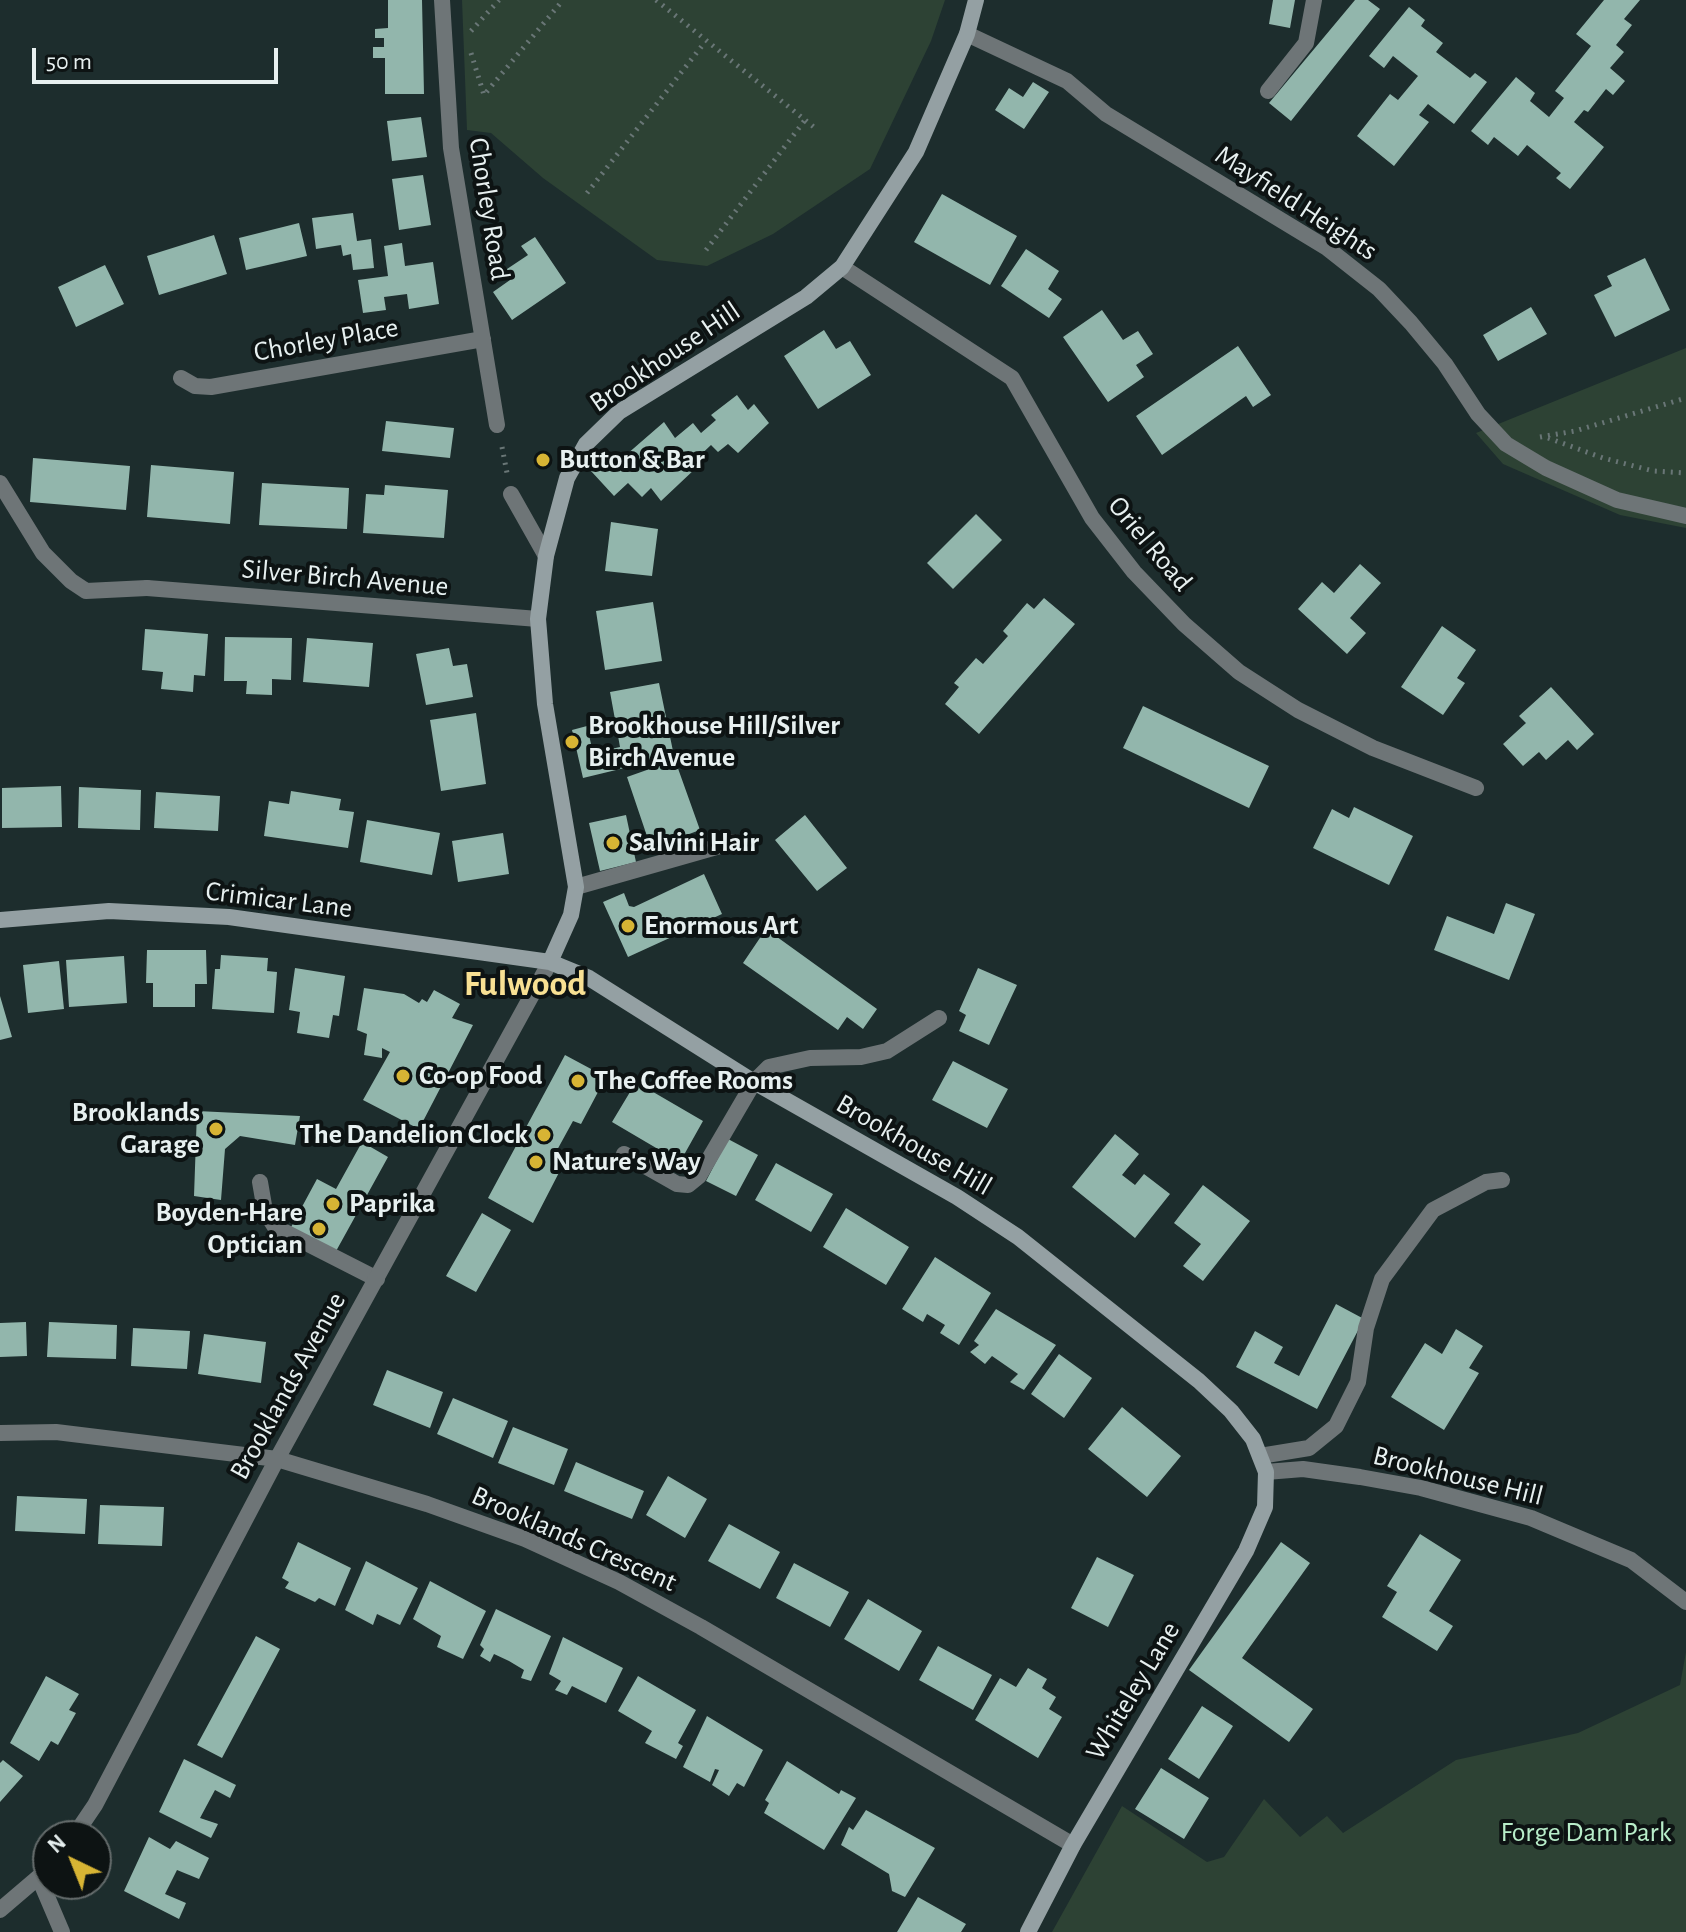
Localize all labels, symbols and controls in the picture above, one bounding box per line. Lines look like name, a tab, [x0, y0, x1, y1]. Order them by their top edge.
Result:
scale bar	[36, 32, 282, 82]
text: 50 m	[46, 50, 92, 74]
street label: Chorley Road	[461, 135, 517, 283]
street label: Mayfield Heights	[1209, 138, 1383, 268]
street label: Brookhouse Hill	[583, 294, 747, 420]
street label: Chorley Place	[251, 311, 401, 369]
place label: Button & Bar	[559, 443, 705, 477]
marker: Button & Bar	[534, 451, 552, 469]
street label: Oriel Road	[1101, 490, 1199, 598]
street label: Silver Birch Avenue	[240, 552, 450, 604]
place label: Brookhouse Hill/Silver Birch Avenue	[588, 709, 840, 775]
marker: Brookhouse Hill/Silver Birch Avenue	[563, 733, 581, 751]
place label: Salvini Hair	[629, 826, 759, 860]
marker: Salvini Hair	[604, 834, 622, 852]
street label: Crimicar Lane	[204, 874, 354, 926]
place label: Enormous Art	[644, 909, 798, 943]
marker: Enormous Art	[619, 917, 637, 935]
district label: Fulwood	[464, 962, 586, 1006]
place label: Co-op Food	[419, 1059, 542, 1093]
place label: The Coffee Rooms	[594, 1064, 793, 1098]
marker: Co-op Food	[394, 1067, 412, 1085]
marker: The Coffee Rooms	[569, 1072, 587, 1090]
street label: Brookhouse Hill	[830, 1087, 998, 1203]
place label: Brooklands Garage	[72, 1096, 200, 1162]
place label: The Dandelion Clock	[300, 1118, 528, 1152]
marker: Brooklands Garage	[207, 1120, 225, 1138]
marker: The Dandelion Clock	[535, 1126, 553, 1144]
place label: Nature's Way	[552, 1145, 701, 1179]
marker: Nature's Way	[527, 1153, 545, 1171]
place label: Paprika	[349, 1187, 436, 1221]
marker: Paprika	[324, 1195, 342, 1213]
place label: Boyden-Hare Optician	[156, 1196, 303, 1262]
marker: Boyden-Hare Optician	[310, 1220, 328, 1238]
street label: Brooklands Avenue	[223, 1286, 353, 1486]
street label: Brookhouse Hill	[1369, 1439, 1547, 1513]
street label: Brooklands Crescent	[466, 1479, 682, 1599]
street label: Whiteley Lane	[1079, 1616, 1187, 1766]
park label: Forge Dam Park	[1501, 1816, 1671, 1850]
north arrow	[32, 1820, 112, 1900]
text: N	[44, 1831, 70, 1857]

